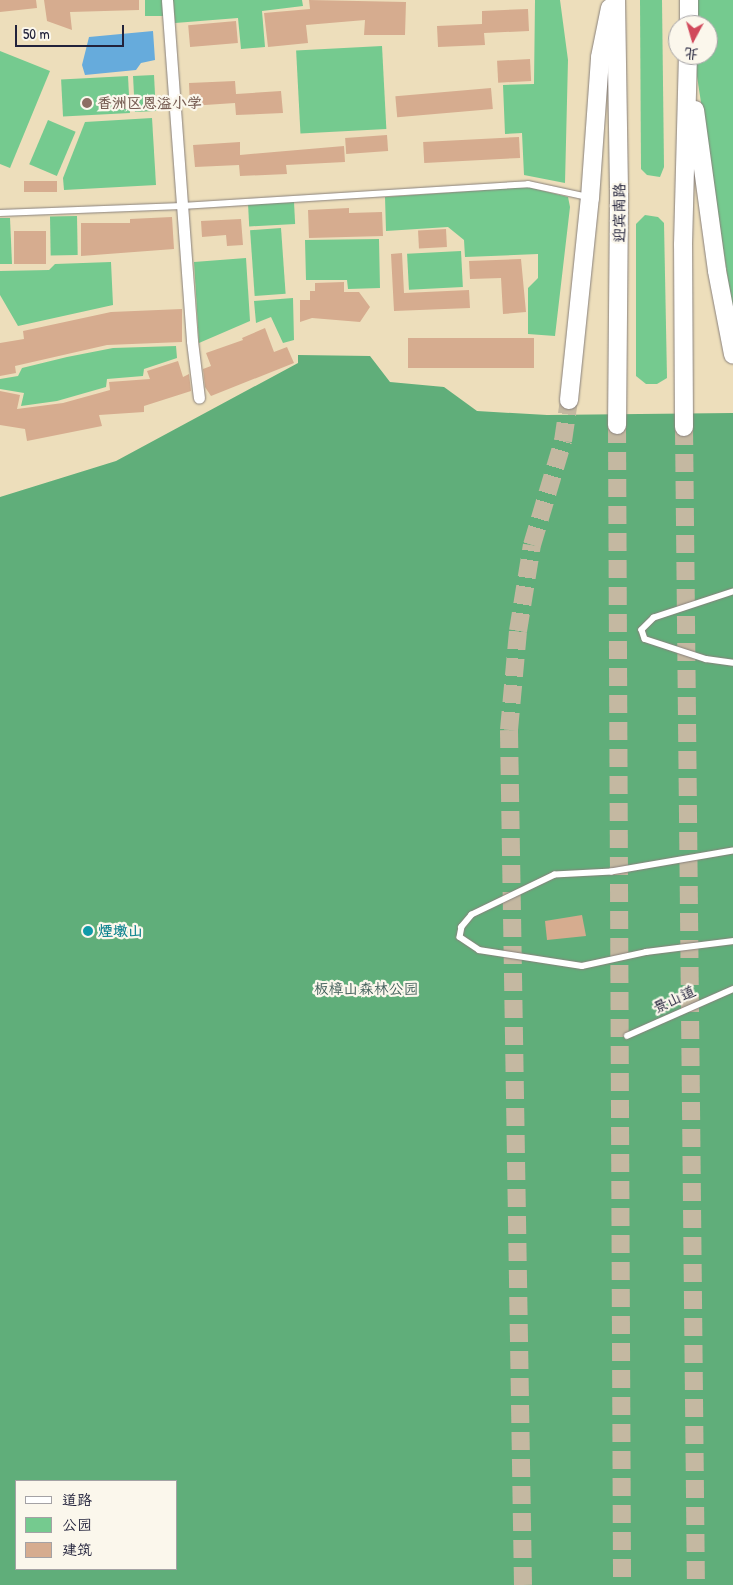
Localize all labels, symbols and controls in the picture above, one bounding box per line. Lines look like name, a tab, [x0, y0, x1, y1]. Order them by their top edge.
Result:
scale bar	[18, 15, 126, 47]
north arrow	[668, 15, 718, 65]
text: 50 m	[23, 23, 50, 44]
text: 北	[684, 44, 699, 65]
place label: 香洲区恩溢小学	[97, 94, 202, 112]
marker: 香洲区恩溢小学	[81, 97, 93, 109]
street label: 迎宾南路	[610, 183, 628, 243]
place label: 煙墩山	[98, 922, 143, 940]
marker: 煙墩山	[82, 925, 94, 937]
park label: 板樟山森林公园	[314, 980, 418, 998]
street label: 景山道	[650, 981, 698, 1017]
legend	[15, 1480, 178, 1570]
text: 道路	[62, 1489, 92, 1510]
text: 公园	[62, 1514, 92, 1535]
text: 建筑	[62, 1539, 92, 1560]

